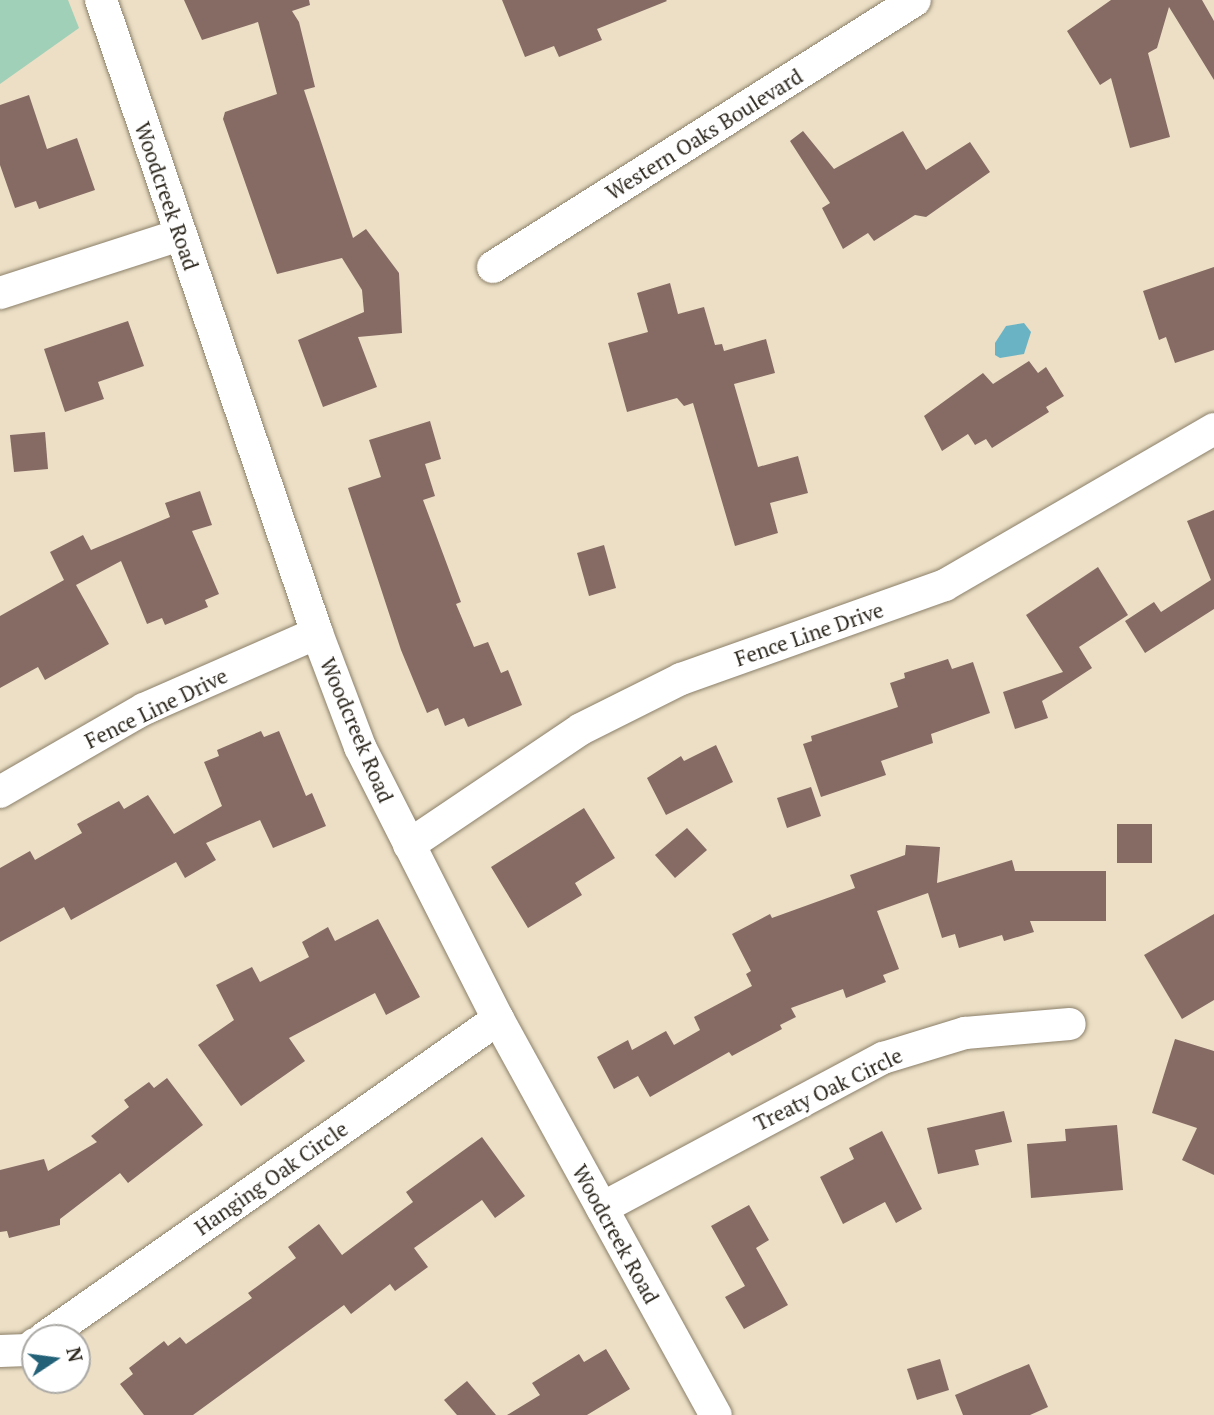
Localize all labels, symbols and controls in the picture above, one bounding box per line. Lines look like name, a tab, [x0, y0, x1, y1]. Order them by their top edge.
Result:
street label: Western Oaks Boulevard	[601, 63, 807, 205]
street label: Woodcreek Road	[130, 119, 204, 273]
street label: Fence Line Drive	[731, 597, 887, 671]
street label: Woodcreek Road	[315, 654, 399, 806]
street label: Fence Line Drive	[81, 663, 231, 753]
street label: Treaty Oak Circle	[750, 1042, 906, 1136]
street label: Hanging Oak Circle	[190, 1116, 352, 1240]
street label: Woodcreek Road	[567, 1160, 665, 1308]
north arrow	[21, 1324, 91, 1394]
text: N	[61, 1345, 89, 1364]

